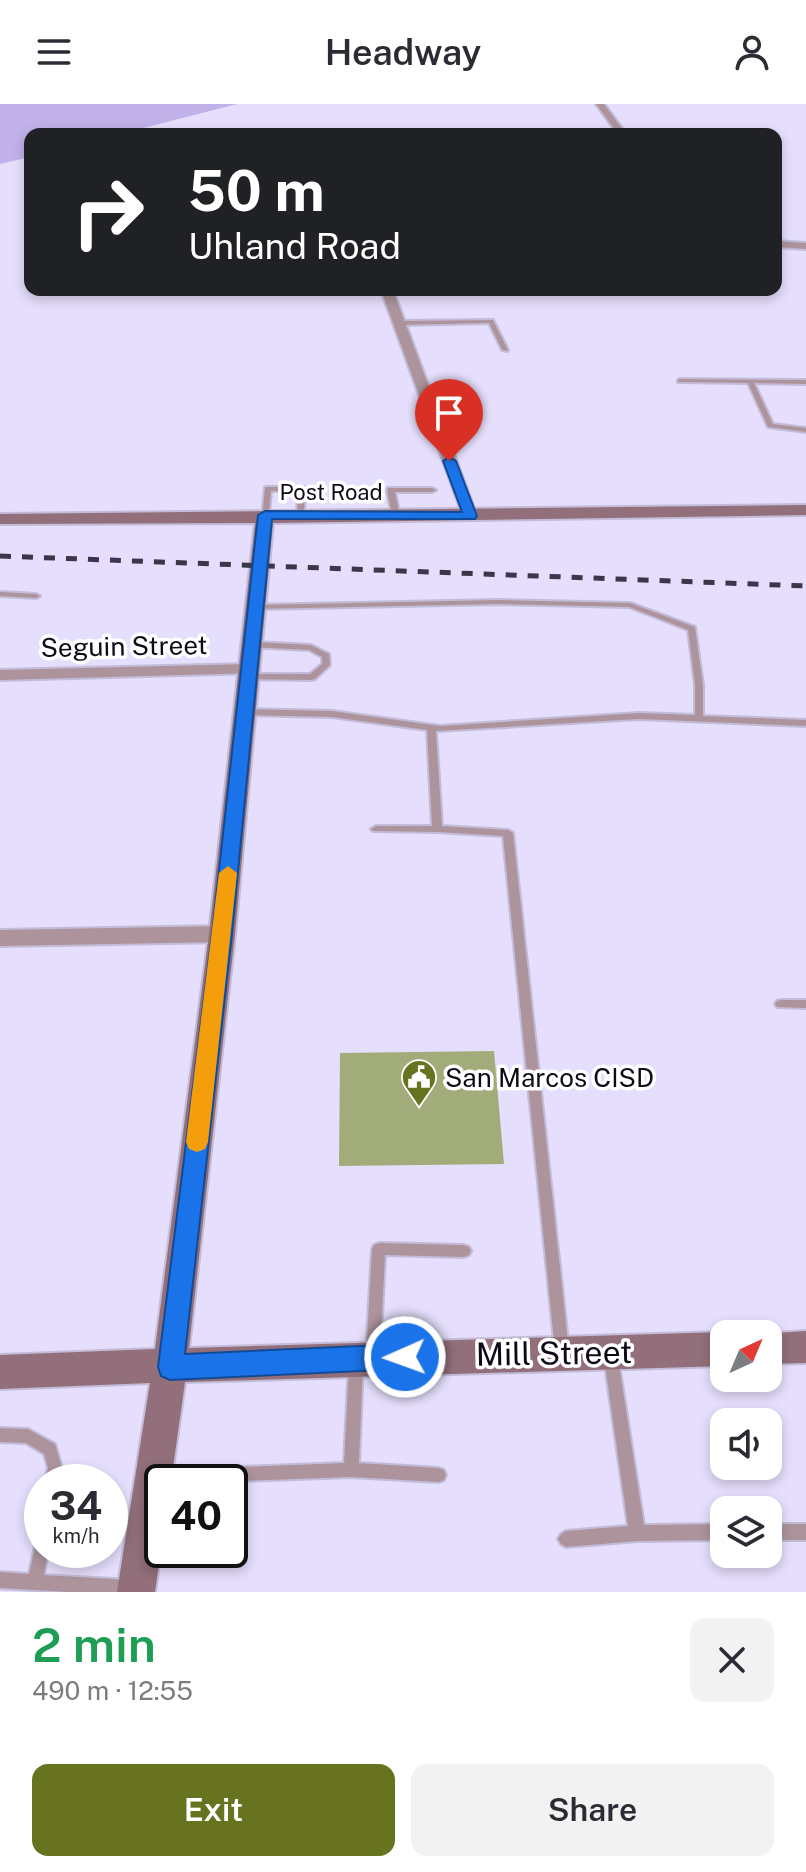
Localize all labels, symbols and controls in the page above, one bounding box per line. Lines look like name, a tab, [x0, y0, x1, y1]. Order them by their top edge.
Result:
icon: menu	[32, 30, 76, 74]
icon: person	[730, 30, 774, 74]
text: Headway	[325, 31, 481, 73]
text: 50 m	[188, 158, 325, 224]
icon: right	[56, 160, 160, 264]
text: Uhland Road	[188, 225, 401, 267]
pin	[415, 379, 483, 461]
icon: arrive	[427, 391, 471, 435]
street label: Post Road	[279, 479, 383, 505]
street label: Seguin Street	[40, 629, 208, 663]
public building icon: San Marcos CISD	[400, 1058, 438, 1108]
place label: San Marcos CISD	[445, 1062, 654, 1093]
position arrow	[363, 1315, 447, 1399]
north arrow	[710, 1320, 782, 1392]
map controls	[710, 1320, 782, 1568]
street label: Mill Street	[475, 1333, 633, 1373]
button: sound	[710, 1408, 782, 1480]
speed limit sign: 40	[144, 1464, 248, 1568]
text: 34	[50, 1482, 102, 1529]
button: layers	[710, 1496, 782, 1568]
text: km/h	[52, 1524, 100, 1548]
text: 2 min	[32, 1616, 156, 1673]
button: close	[690, 1618, 774, 1702]
text: 490 m · 12:55	[32, 1675, 193, 1706]
button: Exit	[32, 1764, 395, 1856]
button: Share	[411, 1764, 774, 1856]

